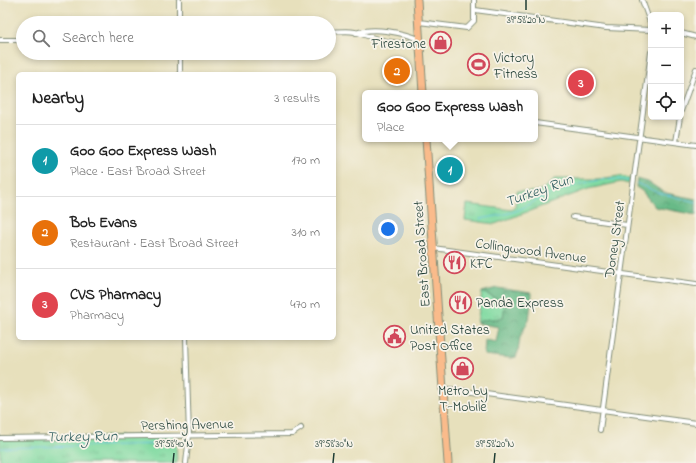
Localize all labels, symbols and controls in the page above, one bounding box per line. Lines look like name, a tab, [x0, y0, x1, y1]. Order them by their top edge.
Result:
map controls	[648, 12, 684, 120]
button: +	[648, 12, 684, 48]
text: 39°58'20"N	[507, 13, 546, 28]
search box	[16, 16, 336, 60]
icon: search	[30, 27, 52, 49]
text: Search here	[62, 27, 134, 49]
shop icon: Firestone	[428, 30, 454, 56]
place label: Firestone	[371, 34, 427, 55]
place label: Victory Fitness	[493, 48, 538, 85]
button: −	[648, 48, 684, 84]
sports icon: Victory Fitness	[466, 52, 492, 78]
pin: 2	[384, 56, 410, 86]
pin: 3	[568, 68, 594, 98]
button: locate	[648, 84, 684, 120]
text: Nearby	[32, 86, 84, 111]
text: 3 results	[274, 89, 320, 108]
popup	[362, 90, 538, 142]
text: Goo Goo Express Wash	[377, 96, 523, 118]
text: Place	[377, 118, 404, 137]
text: Goo Goo Express Wash	[70, 140, 216, 162]
text: 1	[43, 151, 47, 170]
text: 170 m	[292, 151, 320, 170]
pin: 1	[437, 155, 463, 185]
text: Place · East Broad Street	[70, 162, 206, 181]
water label: Turkey Run	[502, 168, 577, 214]
street label: Doney Street	[600, 199, 632, 280]
street label: East Broad Street	[408, 200, 437, 308]
text: Bob Evans	[70, 212, 137, 234]
your location	[378, 219, 398, 239]
text: 2	[42, 223, 48, 242]
text: 310 m	[292, 223, 320, 242]
street label: Collingwood Avenue	[474, 233, 588, 271]
text: Restaurant · East Broad Street	[70, 234, 239, 253]
restaurant icon: KFC	[442, 250, 468, 276]
place label: KFC	[470, 254, 493, 275]
text: CVS Pharmacy	[70, 284, 161, 306]
restaurant icon: Panda Express	[447, 289, 473, 315]
place label: Panda Express	[476, 293, 564, 314]
text: 3	[42, 295, 48, 314]
text: 470 m	[290, 295, 320, 314]
text: Pharmacy	[70, 306, 124, 325]
place label: United States Post Office	[410, 320, 490, 357]
public building icon: United States Post Office	[382, 324, 408, 350]
shop icon: Metro by T-Mobile	[450, 355, 476, 381]
place label: Metro by T-Mobile	[438, 381, 488, 418]
street label: Pershing Avenue	[140, 414, 234, 438]
water label: Turkey Run	[47, 425, 118, 450]
text: 39°58'40"N	[155, 437, 193, 452]
text: 39°58'30"N	[315, 437, 353, 452]
text: 39°58'20"N	[476, 437, 515, 452]

